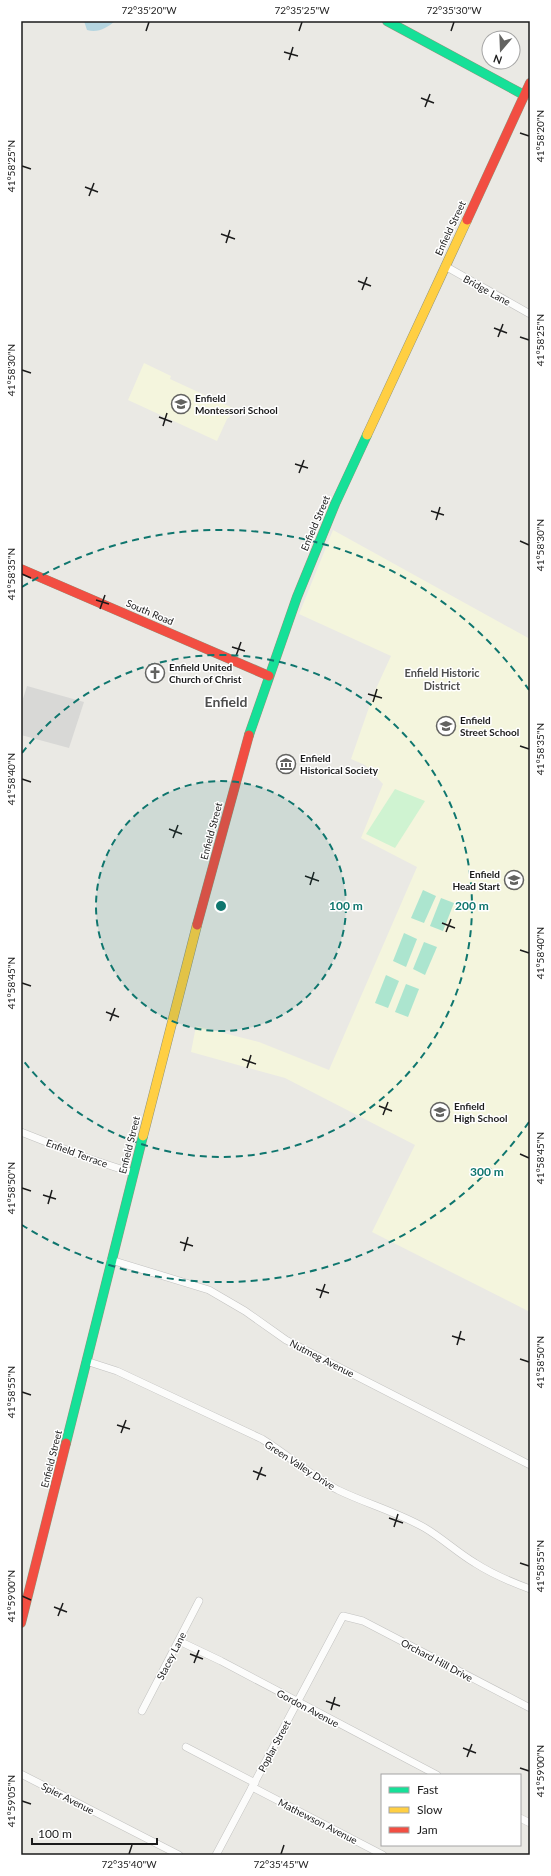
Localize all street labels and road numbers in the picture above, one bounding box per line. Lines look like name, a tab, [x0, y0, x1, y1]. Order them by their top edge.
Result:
street label: Enfield Street	[432, 198, 468, 257]
street label: Bridge Lane	[461, 272, 513, 308]
street label: Enfield Street	[298, 493, 332, 552]
street label: South Road	[124, 597, 176, 627]
street label: Enfield Street	[198, 801, 225, 861]
street label: Enfield Street	[116, 1115, 142, 1175]
street label: Enfield Terrace	[45, 1136, 109, 1170]
street label: Nutmeg Avenue	[288, 1337, 356, 1379]
street label: Enfield Street	[38, 1429, 64, 1489]
street label: Green Valley Drive	[263, 1438, 337, 1492]
street label: Stacey Lane	[154, 1630, 188, 1682]
street label: Orchard Hill Drive	[399, 1636, 475, 1684]
street label: Gordon Avenue	[275, 1687, 341, 1729]
street label: Poplar Street	[255, 1718, 293, 1774]
street label: Spier Avenue	[40, 1780, 96, 1816]
street label: Mathewson Avenue	[276, 1796, 360, 1846]

